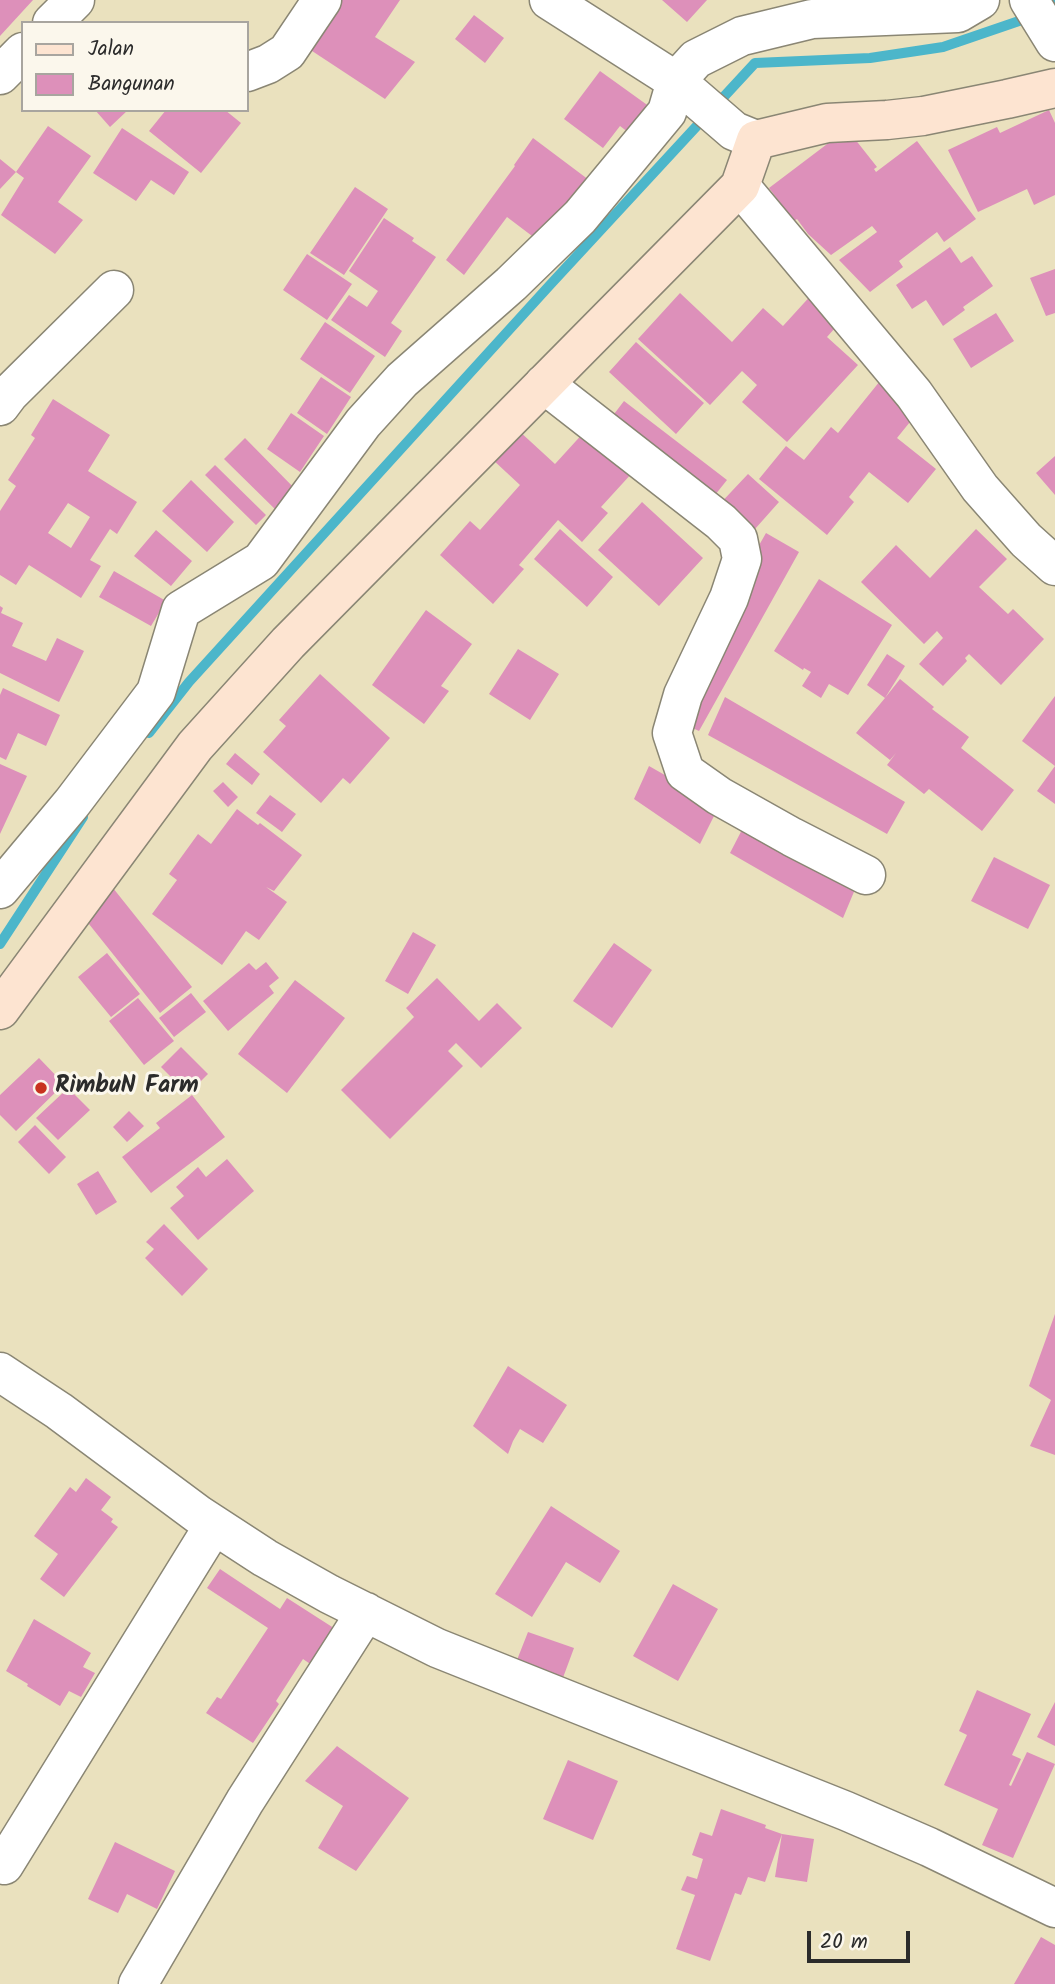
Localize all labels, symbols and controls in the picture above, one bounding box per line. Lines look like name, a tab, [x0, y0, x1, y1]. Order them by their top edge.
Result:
legend	[21, 21, 248, 112]
text: Jalan	[88, 33, 134, 66]
text: Bangunan	[88, 68, 175, 101]
place label: RimbuN Farm	[55, 1074, 199, 1102]
marker: RimbuN Farm	[33, 1080, 49, 1096]
scale bar	[810, 1918, 913, 1962]
text: 20 m	[820, 1926, 868, 1959]

